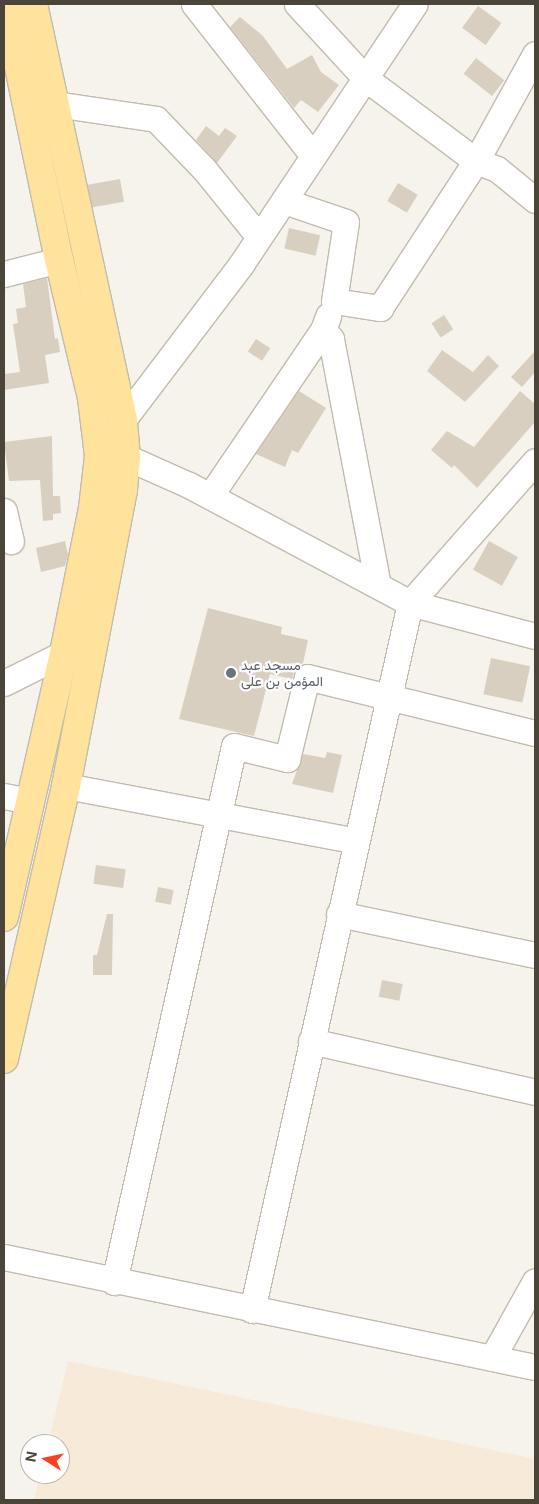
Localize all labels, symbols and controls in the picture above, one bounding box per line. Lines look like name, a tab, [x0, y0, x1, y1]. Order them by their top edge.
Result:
place label: مسجد عبد المؤمن بن على	[241, 657, 323, 690]
marker: مسجد عبد المؤمن بن على	[225, 667, 237, 679]
north arrow	[20, 1434, 70, 1484]
text: N	[21, 1450, 40, 1463]

